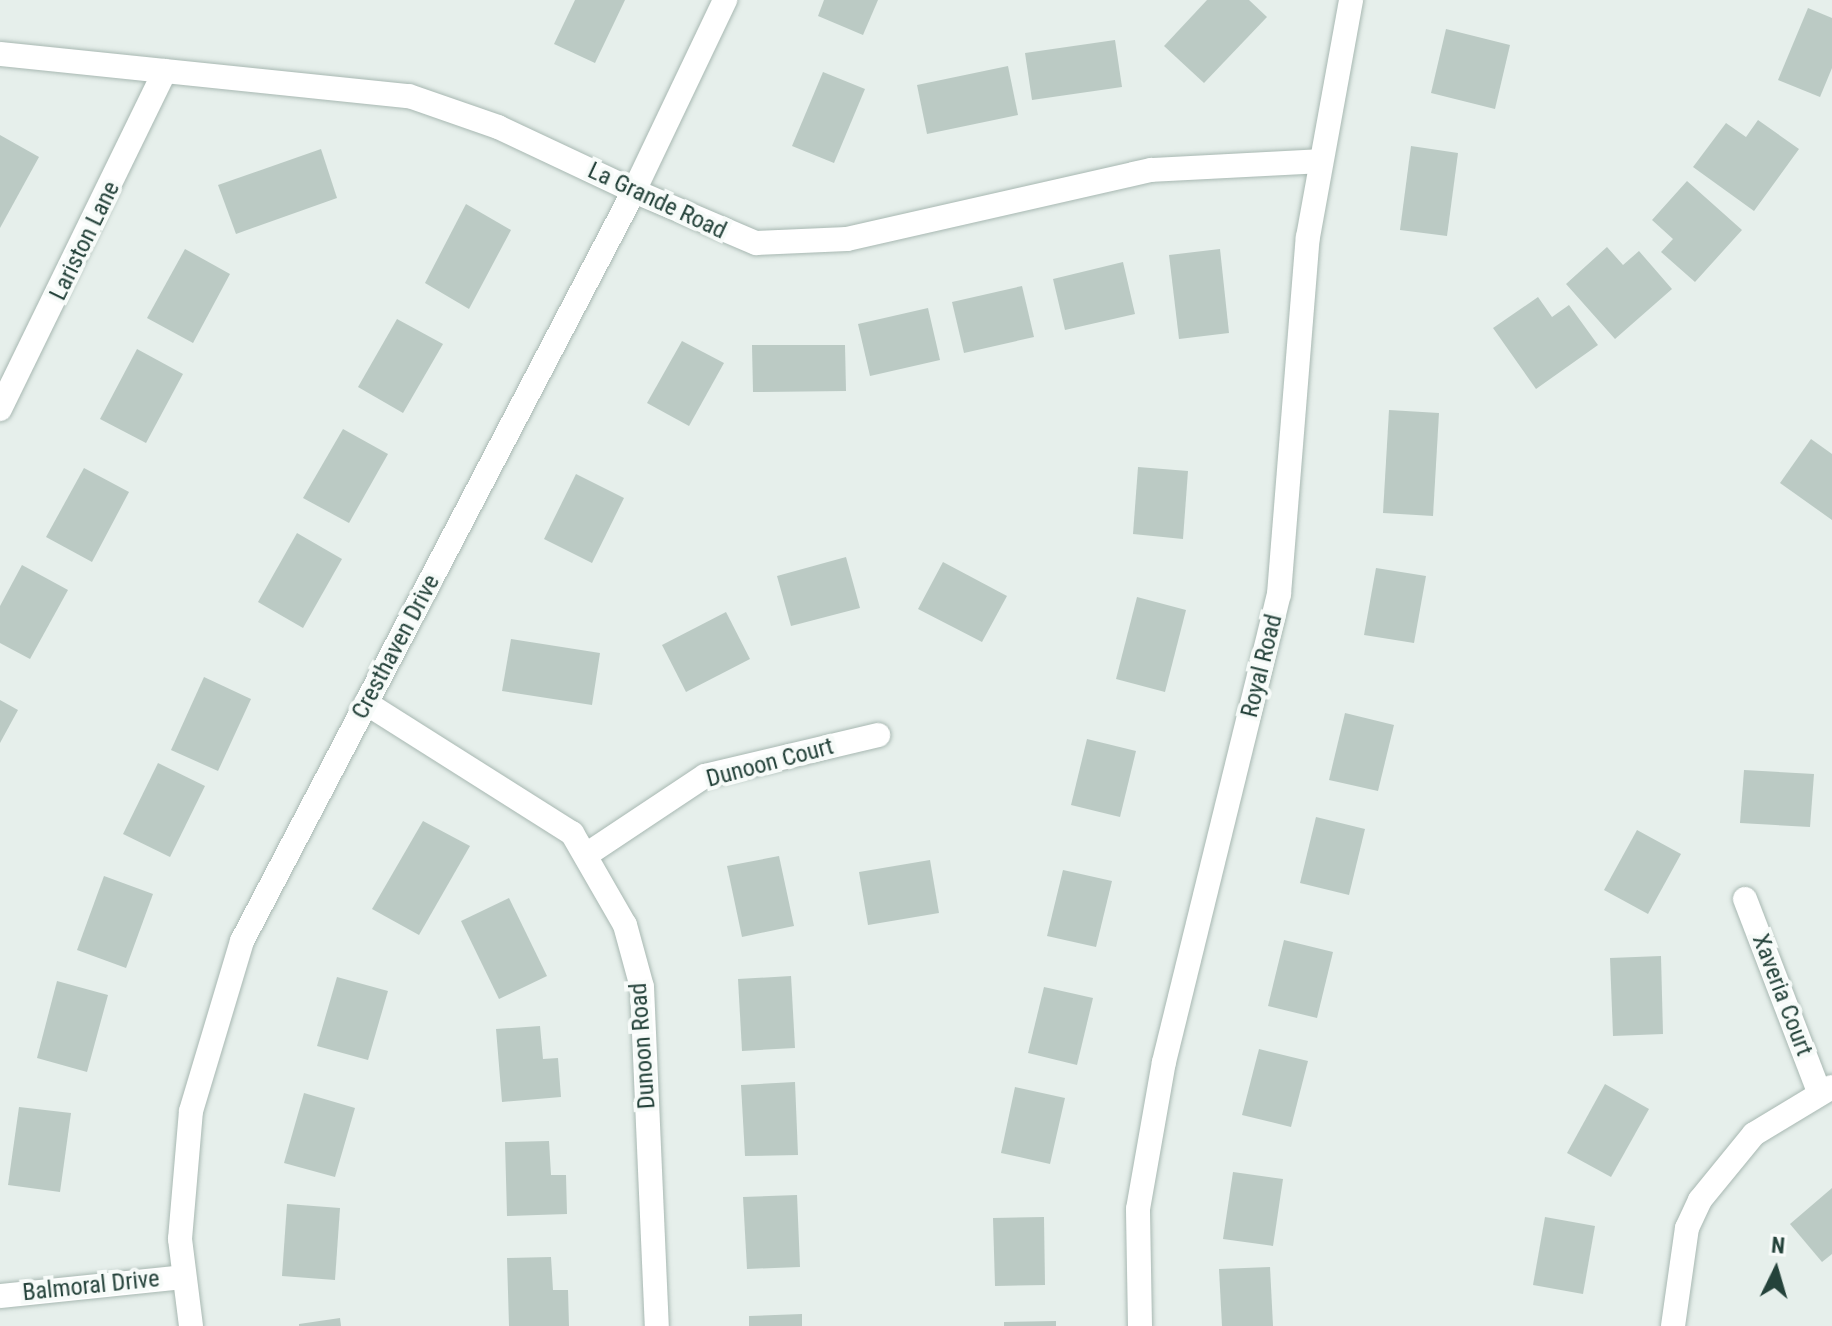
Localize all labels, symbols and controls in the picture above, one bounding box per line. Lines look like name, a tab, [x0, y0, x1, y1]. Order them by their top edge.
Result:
street label: La Grande Road	[583, 156, 731, 246]
street label: Lariston Lane	[44, 177, 126, 305]
street label: Cresthaven Drive	[346, 570, 446, 724]
street label: Royal Road	[1235, 612, 1289, 720]
street label: Dunoon Court	[703, 732, 837, 794]
street label: Xaveria Court	[1746, 930, 1818, 1060]
street label: Dunoon Road	[624, 982, 662, 1110]
north arrow	[1736, 1230, 1816, 1310]
text: N	[1770, 1233, 1786, 1259]
street label: Balmoral Drive	[21, 1264, 161, 1308]

